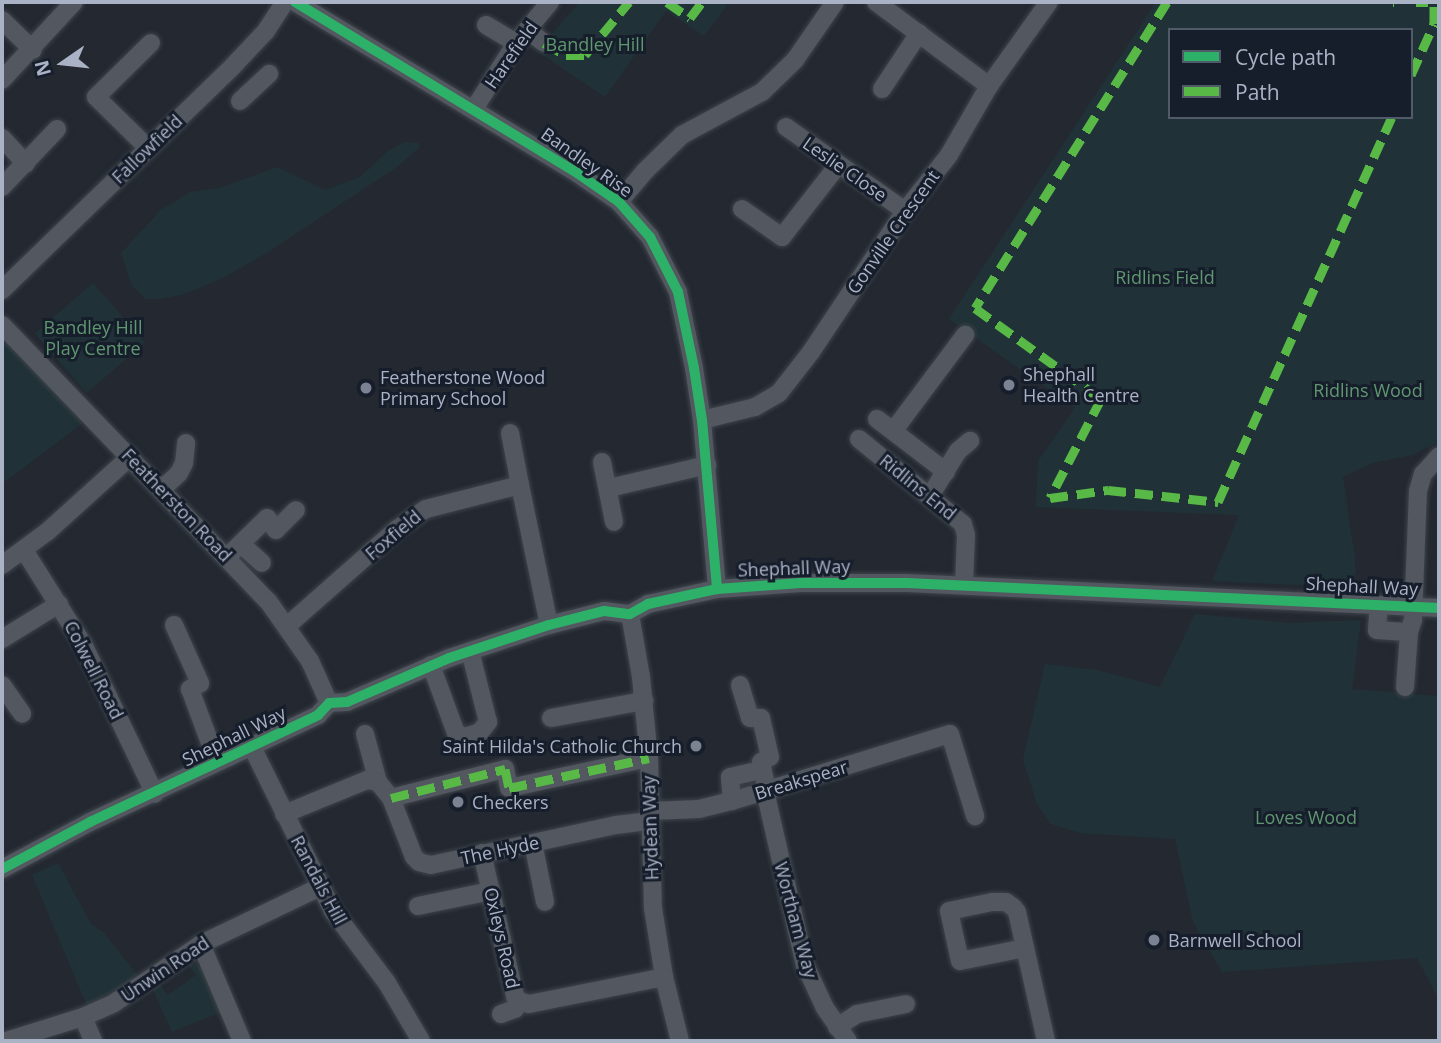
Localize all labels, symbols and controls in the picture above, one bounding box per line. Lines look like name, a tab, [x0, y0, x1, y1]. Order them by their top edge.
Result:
street label: Harefield	[480, 17, 542, 93]
north arrow	[28, 28, 98, 98]
legend	[1168, 28, 1413, 119]
park label: Bandley Hill	[546, 33, 644, 55]
text: Cycle path	[1235, 43, 1336, 71]
text: N	[28, 57, 57, 79]
text: Path	[1235, 78, 1280, 106]
street label: Fallowfield	[107, 110, 187, 188]
street label: Bandley Rise	[537, 123, 637, 201]
street label: Leslie Close	[799, 132, 891, 206]
street label: Gonville Crescent	[842, 166, 944, 298]
park label: Ridlins Field	[1115, 266, 1215, 288]
park label: Bandley Hill Play Centre	[44, 317, 142, 360]
place label: Shephall Health Centre	[1023, 364, 1139, 406]
place label: Featherstone Wood Primary School	[380, 367, 545, 410]
marker: Shephall Health Centre	[1001, 377, 1017, 393]
park label: Ridlins Wood	[1313, 379, 1423, 401]
marker: Featherstone Wood Primary School	[358, 380, 374, 396]
street label: Featherston Road	[118, 444, 236, 566]
street label: Ridlins End	[875, 450, 961, 524]
street label: Foxfield	[361, 506, 425, 564]
street label: Shephall Way	[737, 555, 851, 581]
street label: Shephall Way	[1305, 572, 1419, 600]
street label: Colwell Road	[60, 617, 128, 723]
street label: Shephall Way	[179, 702, 289, 770]
place label: Saint Hilda's Catholic Church	[442, 735, 682, 757]
marker: Saint Hilda's Catholic Church	[688, 738, 704, 754]
street label: Breakspear	[752, 756, 850, 804]
street label: Hydean Way	[637, 775, 663, 881]
place label: Checkers	[472, 791, 549, 813]
marker: Checkers	[450, 794, 466, 810]
park label: Loves Wood	[1255, 806, 1357, 828]
street label: The Hyde	[459, 831, 541, 869]
street label: Randals Hill	[286, 832, 352, 928]
street label: Wortham Way	[770, 860, 822, 980]
street label: Oxleys Road	[480, 885, 524, 991]
place label: Barnwell School	[1168, 929, 1302, 951]
street label: Unwin Road	[117, 932, 213, 1006]
marker: Barnwell School	[1146, 932, 1162, 948]

